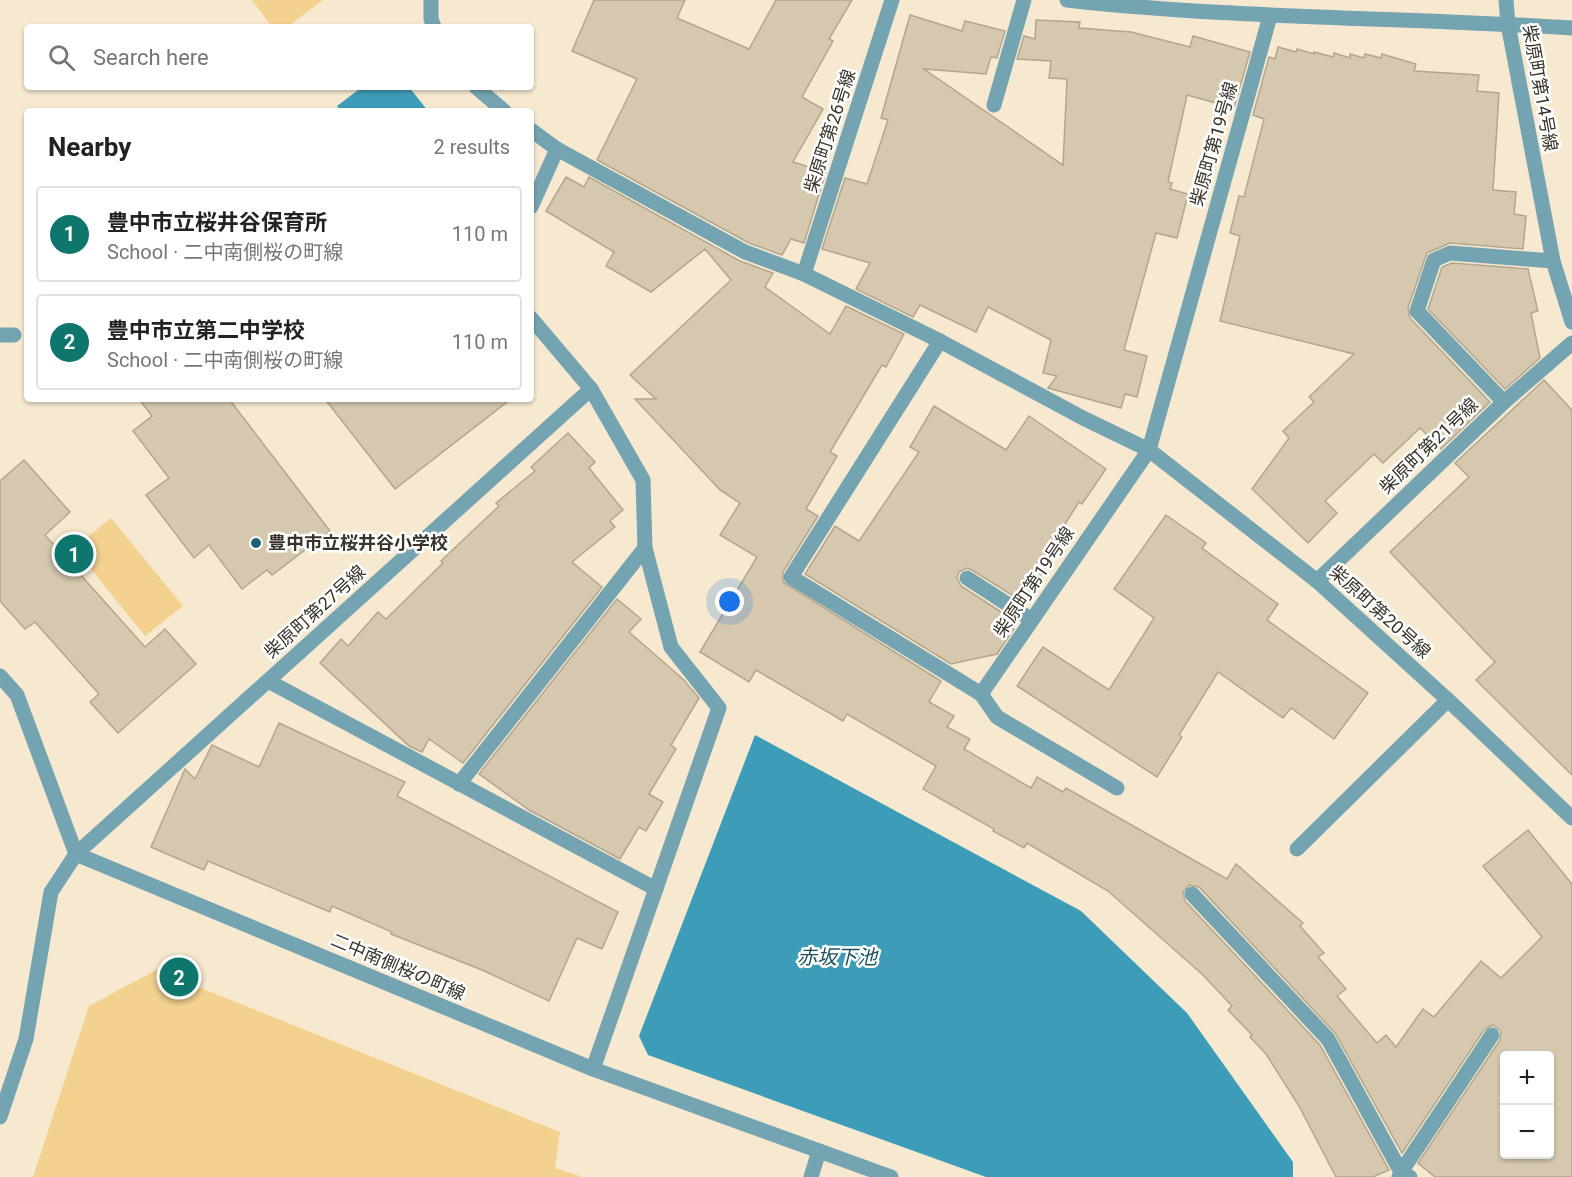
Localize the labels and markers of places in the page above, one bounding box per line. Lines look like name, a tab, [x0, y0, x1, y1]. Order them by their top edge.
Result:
pin: 1	[54, 532, 94, 576]
place label: 豊中市立桜井谷小学校	[268, 532, 448, 553]
marker: 豊中市立桜井谷小学校	[249, 536, 263, 550]
pin: 2	[160, 954, 198, 1000]

